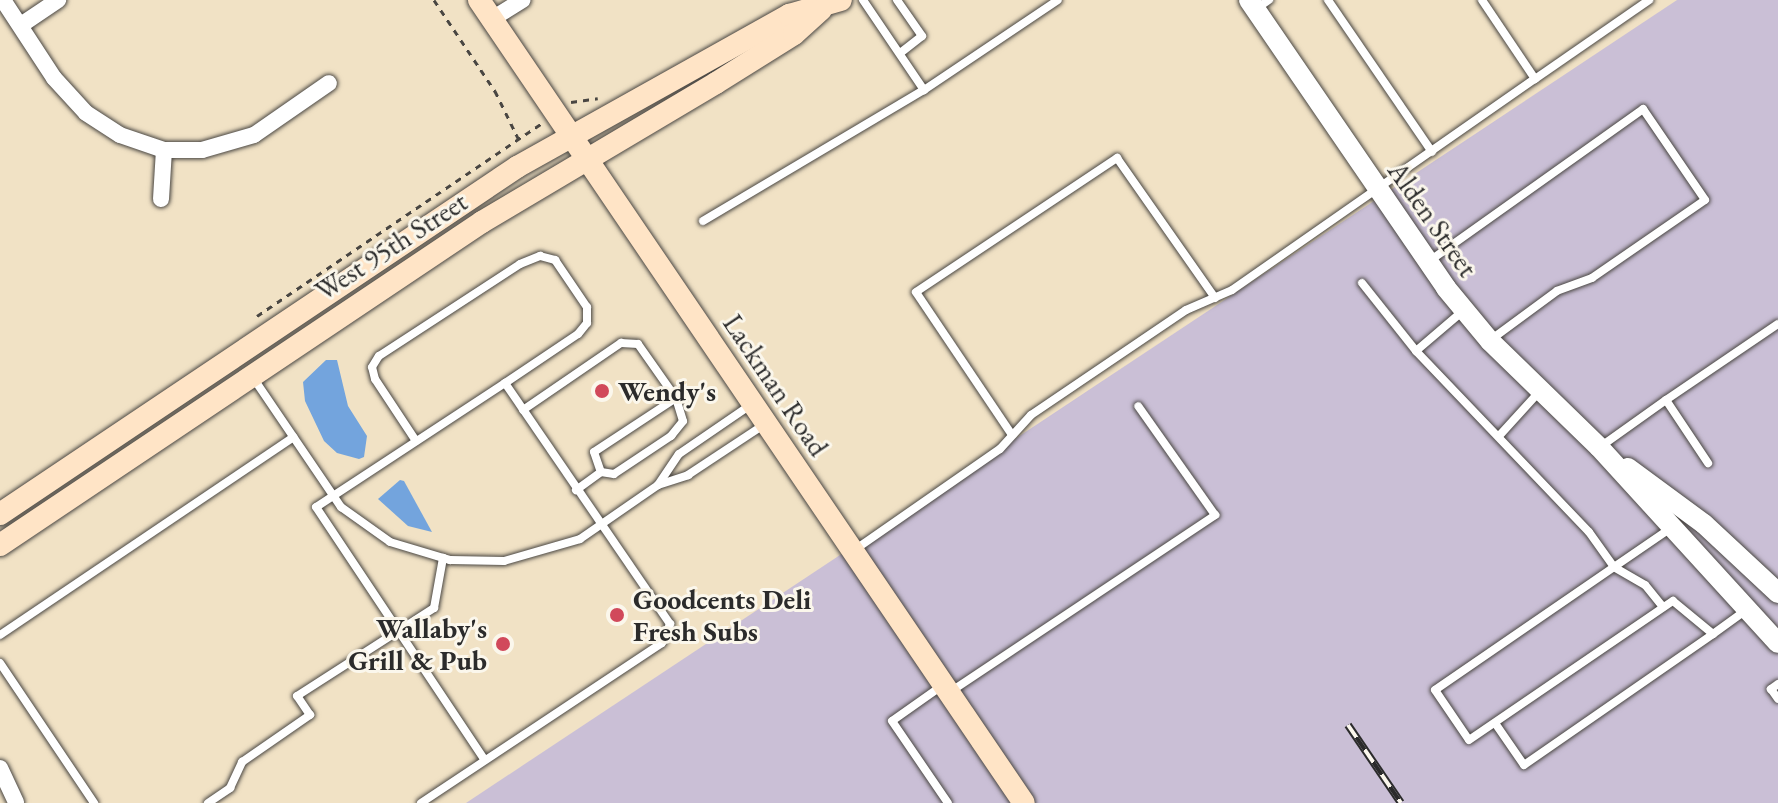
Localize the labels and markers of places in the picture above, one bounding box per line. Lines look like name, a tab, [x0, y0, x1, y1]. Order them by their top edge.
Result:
place label: Wendy's	[618, 374, 716, 408]
marker: Wendy's	[593, 382, 611, 400]
place label: Goodcents Deli Fresh Subs	[633, 582, 811, 648]
marker: Goodcents Deli Fresh Subs	[608, 606, 626, 624]
place label: Wallaby's Grill & Pub	[348, 611, 487, 677]
marker: Wallaby's Grill & Pub	[494, 635, 512, 653]

